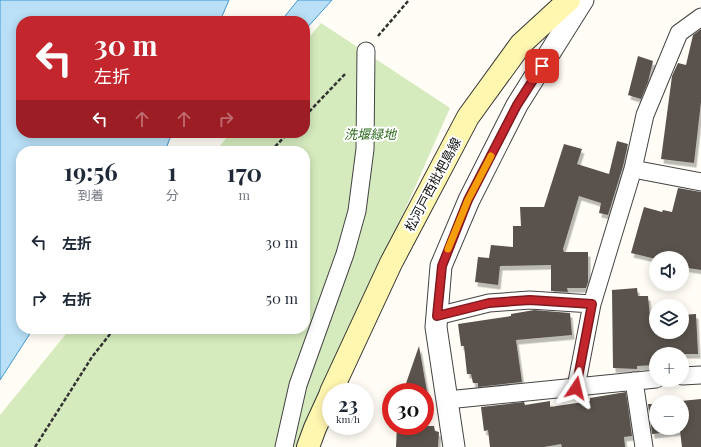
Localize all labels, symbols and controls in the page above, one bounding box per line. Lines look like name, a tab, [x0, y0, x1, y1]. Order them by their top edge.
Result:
text: 30 m	[94, 26, 158, 63]
icon: left	[28, 32, 80, 84]
pin	[525, 49, 559, 83]
icon: arrive	[531, 55, 553, 77]
text: 左折	[94, 64, 130, 88]
icon: left	[89, 108, 111, 130]
icon: ahead	[131, 108, 153, 130]
icon: ahead	[173, 108, 195, 130]
icon: right	[215, 108, 237, 130]
park label: 洗堰緑地	[344, 125, 398, 142]
street label: 松河戸西枇杷島線	[400, 134, 464, 234]
text: 19:56	[64, 155, 118, 187]
text: 1	[168, 155, 177, 187]
text: 170	[227, 156, 262, 188]
text: 到着	[78, 186, 104, 203]
text: 分	[166, 186, 179, 203]
text: m	[239, 186, 250, 203]
icon: left	[28, 231, 50, 253]
text: 30 m	[265, 232, 298, 252]
text: 左折	[62, 233, 92, 253]
map controls	[649, 251, 689, 435]
button: sound	[649, 251, 689, 291]
icon: right	[28, 287, 50, 309]
text: 50 m	[266, 288, 298, 308]
text: 右折	[62, 289, 92, 309]
button: layers	[649, 299, 689, 339]
button: +	[649, 347, 689, 387]
position arrow	[555, 367, 597, 409]
speed limit sign: 30	[382, 383, 434, 435]
text: 23	[338, 390, 358, 417]
button: −	[649, 395, 689, 435]
text: km/h	[336, 412, 360, 426]

